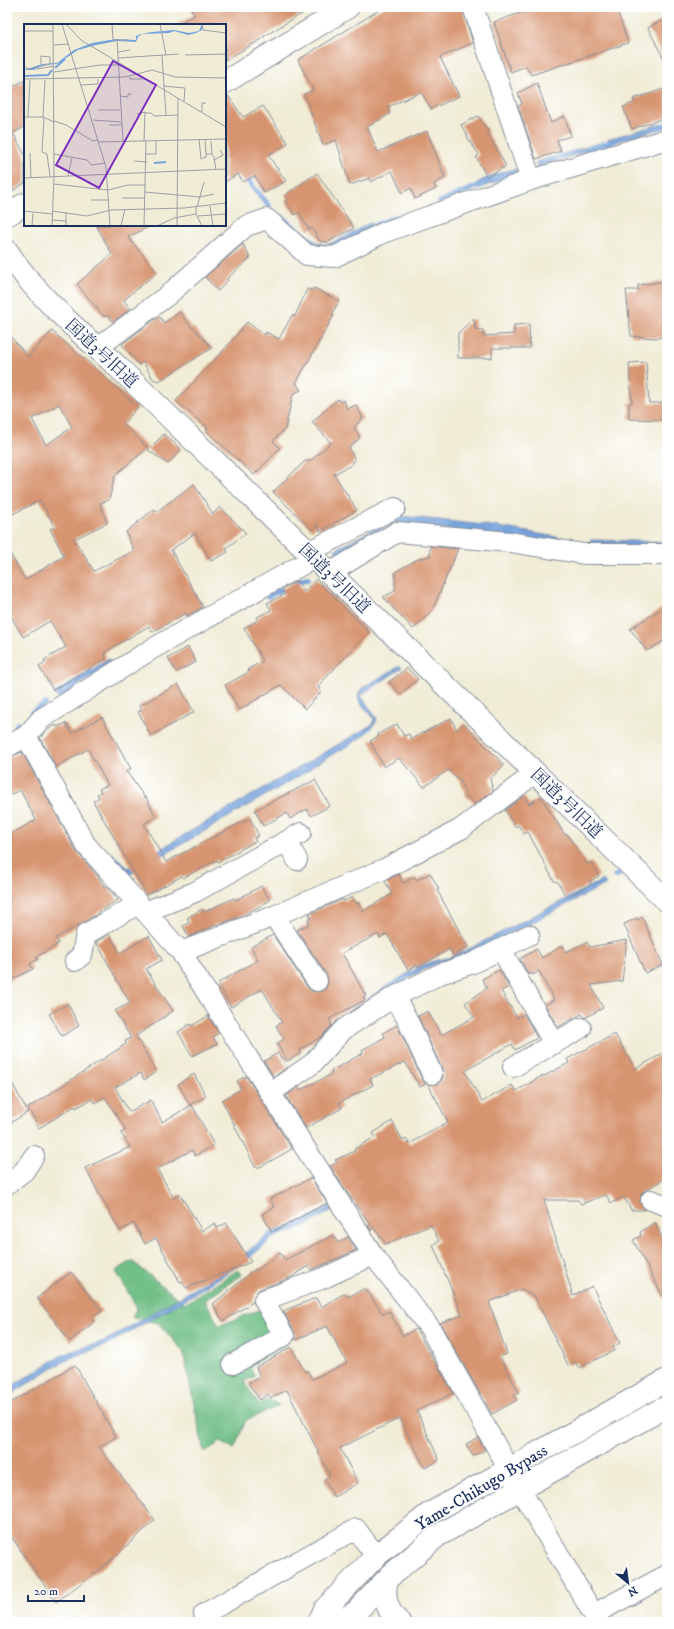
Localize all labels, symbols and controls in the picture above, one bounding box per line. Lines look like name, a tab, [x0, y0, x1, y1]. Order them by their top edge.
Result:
inset map	[24, 24, 226, 226]
street label: 国道3号旧道	[60, 315, 142, 393]
street label: 国道3号旧道	[294, 539, 375, 618]
street label: 国道3号旧道	[526, 764, 607, 843]
street label: Yame-Chikugo Bypass	[411, 1439, 552, 1536]
north arrow	[608, 1563, 648, 1603]
scale bar	[28, 1577, 84, 1603]
text: N	[625, 1583, 640, 1599]
text: 20 m	[34, 1584, 58, 1599]

